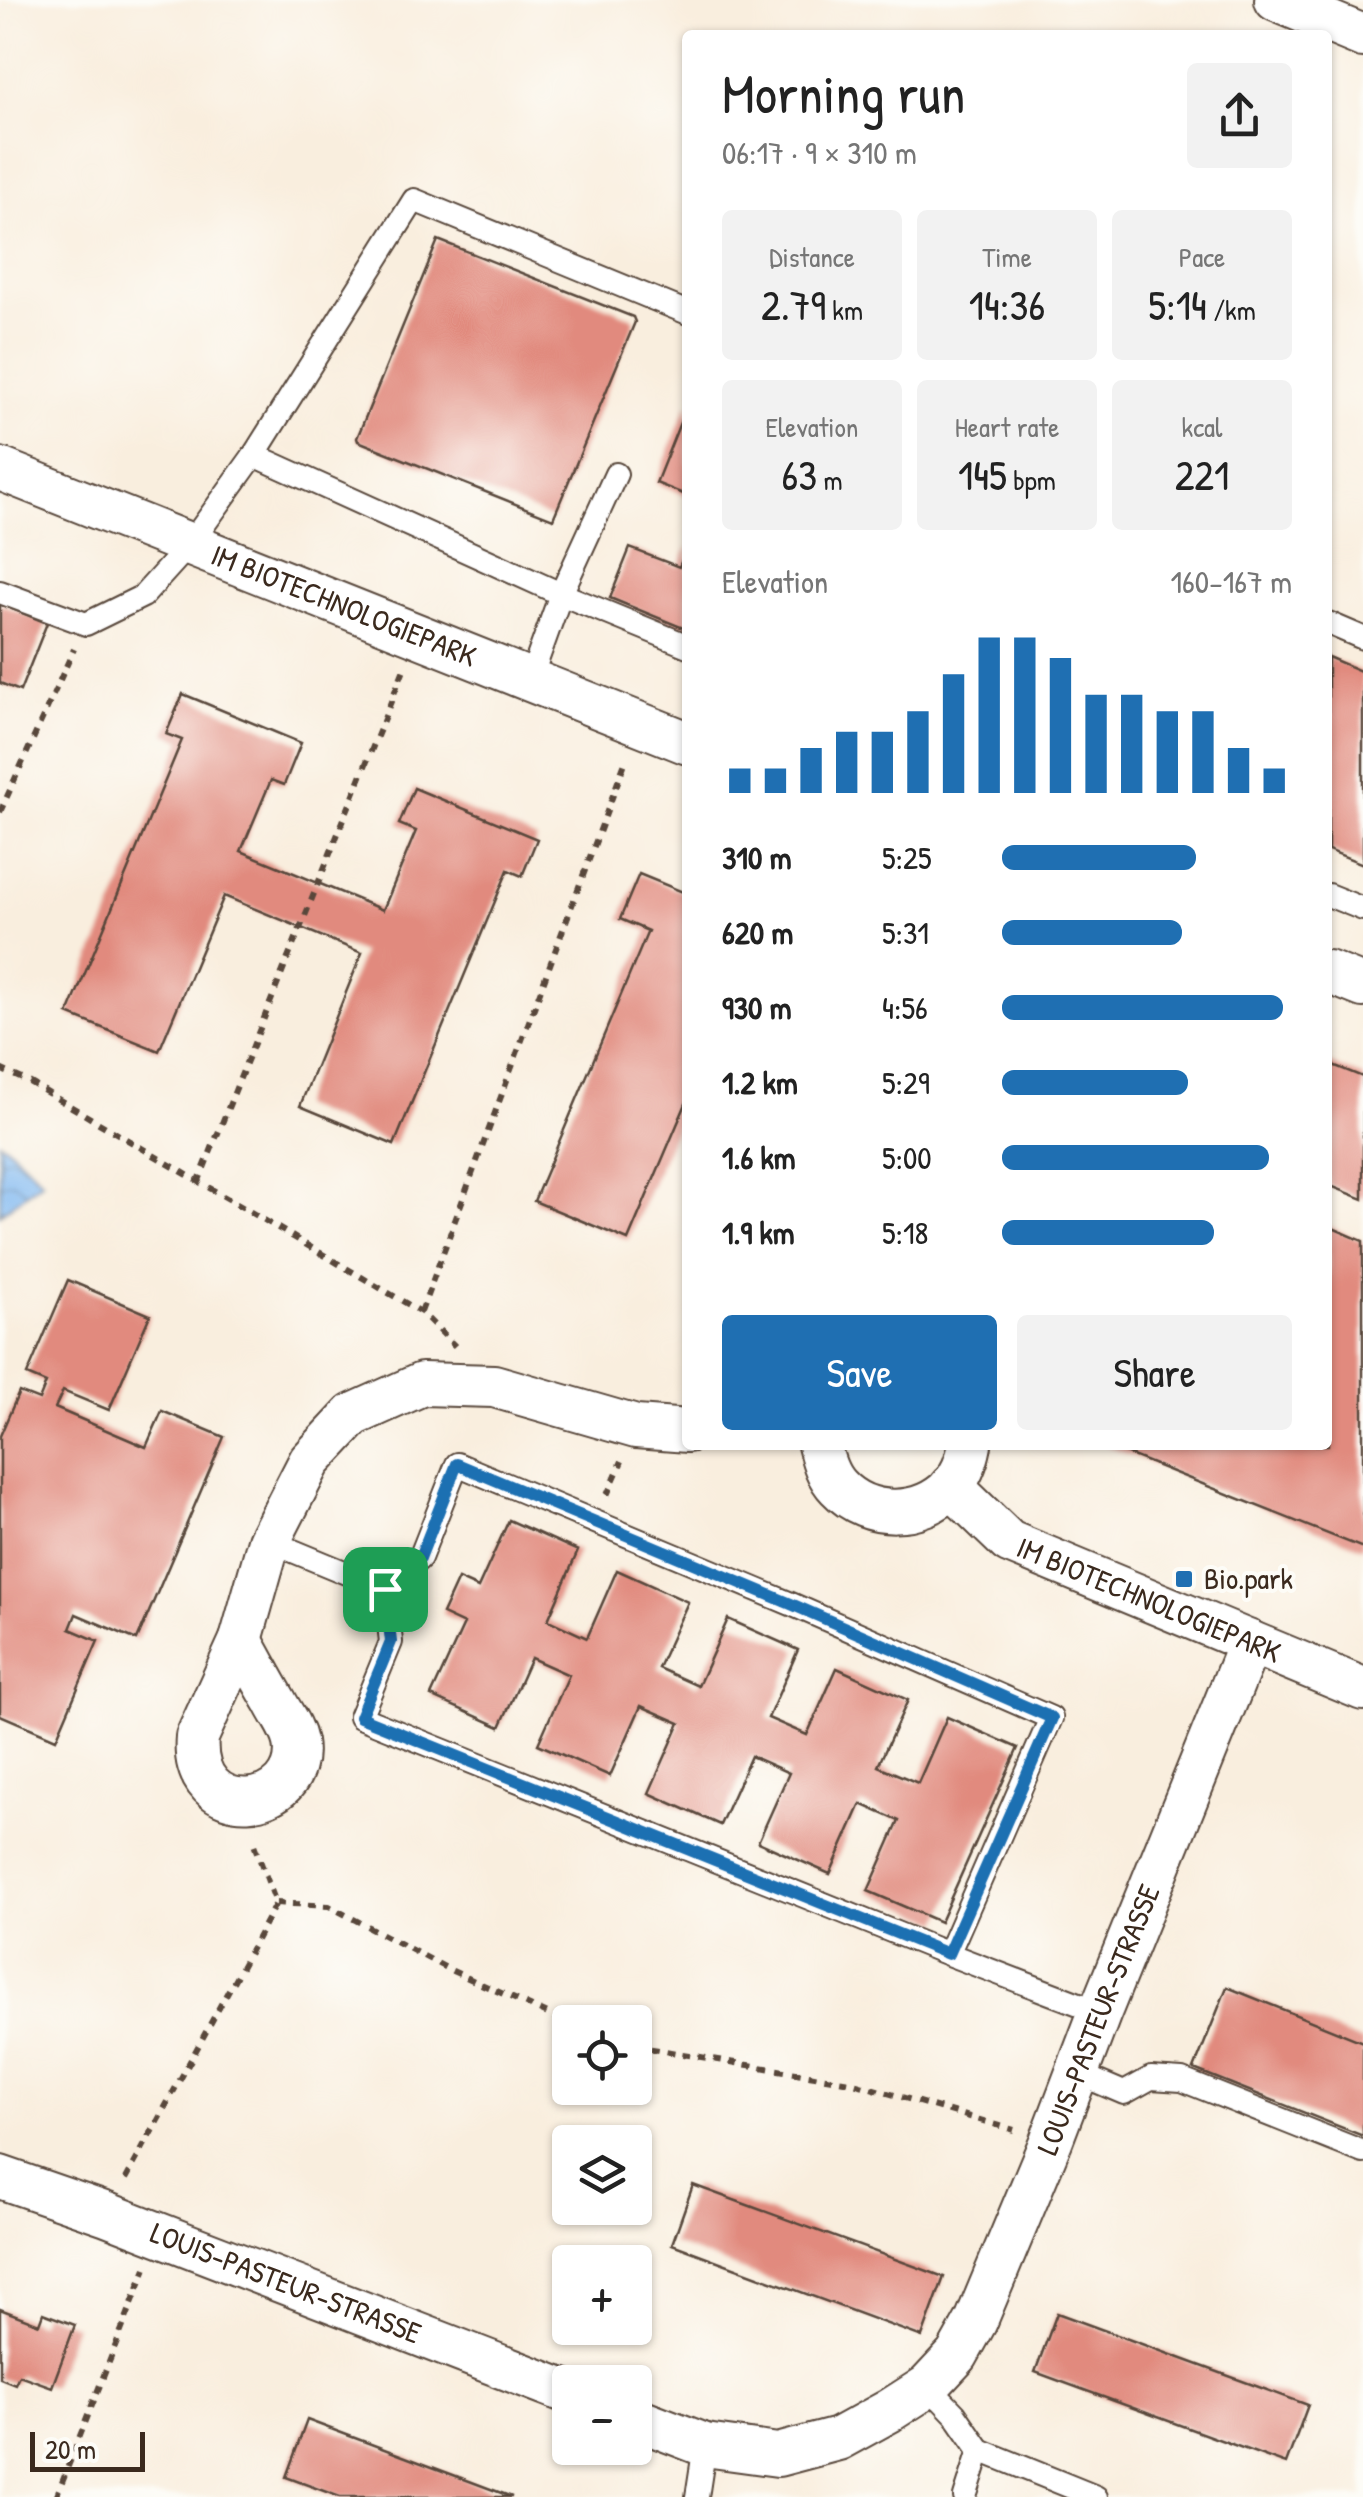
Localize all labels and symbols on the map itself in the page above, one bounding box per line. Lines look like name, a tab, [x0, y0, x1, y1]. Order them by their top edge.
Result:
street label: IM BIOTECHNOLOGIEPARK	[206, 534, 483, 676]
street label: IM BIOTECHNOLOGIEPARK	[1011, 1527, 1287, 1672]
pin	[343, 1547, 428, 1632]
place label: Bio.park	[1204, 1558, 1293, 1598]
marker: Bio.park	[1173, 1568, 1195, 1590]
street label: LOUIS-PASTEUR-STRASSE	[1027, 1878, 1169, 2160]
street label: LOUIS-PASTEUR-STRASSE	[145, 2212, 427, 2353]
scale bar	[30, 2427, 145, 2472]

